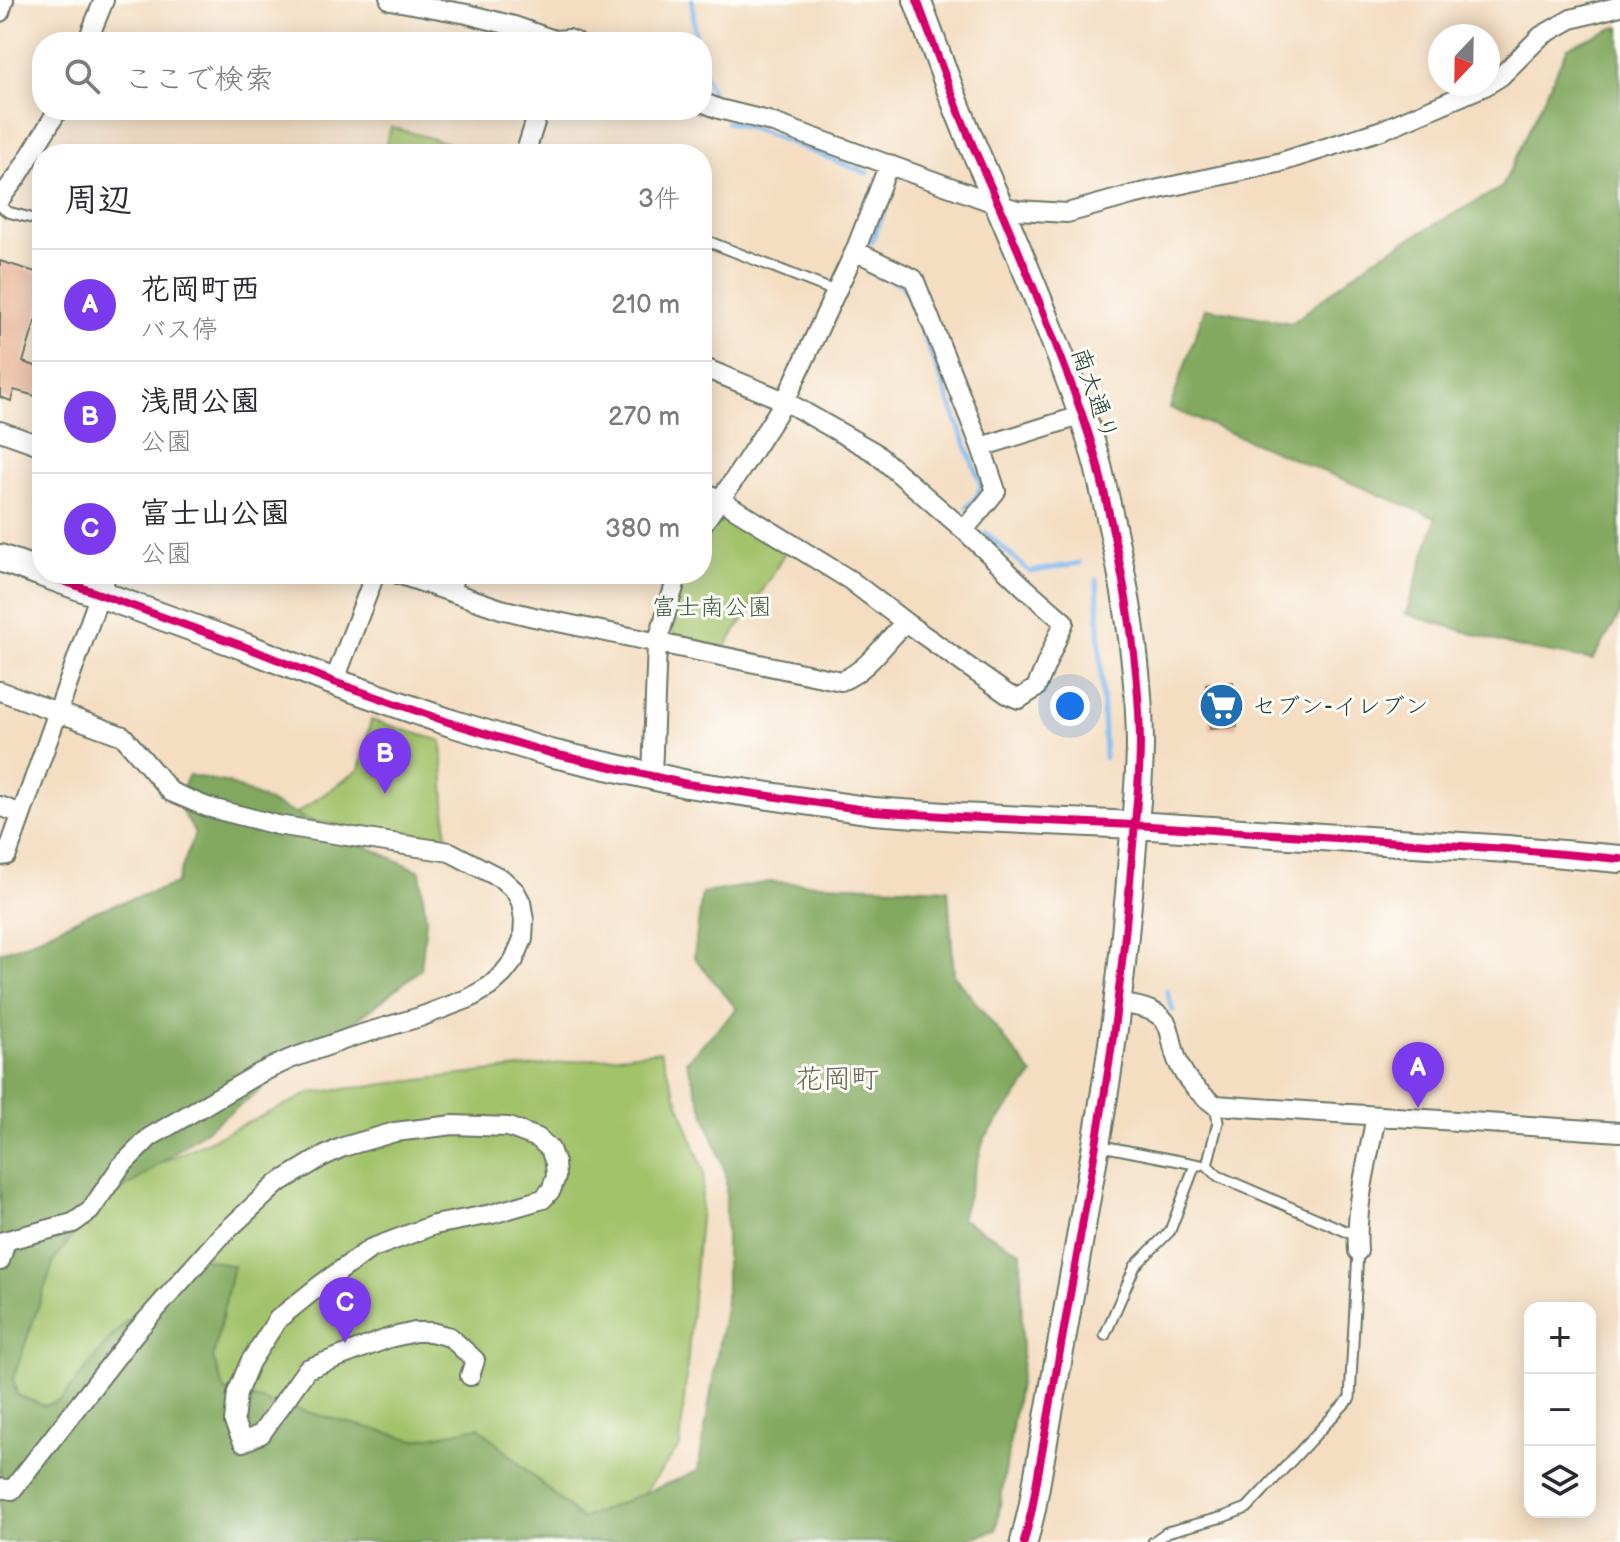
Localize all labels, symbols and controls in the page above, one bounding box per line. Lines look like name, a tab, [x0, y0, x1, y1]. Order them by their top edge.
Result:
north arrow	[1428, 24, 1500, 96]
search box	[32, 32, 712, 120]
icon: search	[60, 54, 104, 98]
text: ここで検索	[124, 62, 274, 98]
text: 周辺	[64, 180, 132, 221]
text: 3件	[638, 184, 680, 215]
text: 花岡町西	[140, 272, 260, 308]
text: A	[82, 290, 98, 321]
text: 210 m	[611, 290, 680, 321]
text: バス停	[140, 315, 218, 346]
street label: 南大通り	[1065, 344, 1124, 444]
text: 浅間公園	[140, 384, 260, 420]
text: B	[81, 402, 99, 433]
text: 270 m	[608, 402, 680, 433]
text: 公園	[140, 427, 192, 458]
text: 富士山公園	[140, 496, 290, 532]
text: C	[81, 514, 99, 545]
text: 380 m	[605, 514, 680, 545]
text: 公園	[140, 539, 192, 570]
park label: 富士南公園	[652, 593, 772, 622]
supermarket icon: セブン-イレブン	[1197, 682, 1245, 730]
your location	[1050, 686, 1090, 726]
place label: セブン-イレブン	[1252, 692, 1429, 721]
pin: B	[359, 728, 411, 794]
pin: A	[1392, 1042, 1444, 1108]
district label: 花岡町	[795, 1063, 879, 1096]
pin: C	[319, 1277, 371, 1343]
map controls	[1524, 1302, 1596, 1518]
button: +	[1524, 1302, 1596, 1374]
button: −	[1524, 1374, 1596, 1446]
button: layers	[1524, 1446, 1596, 1518]

